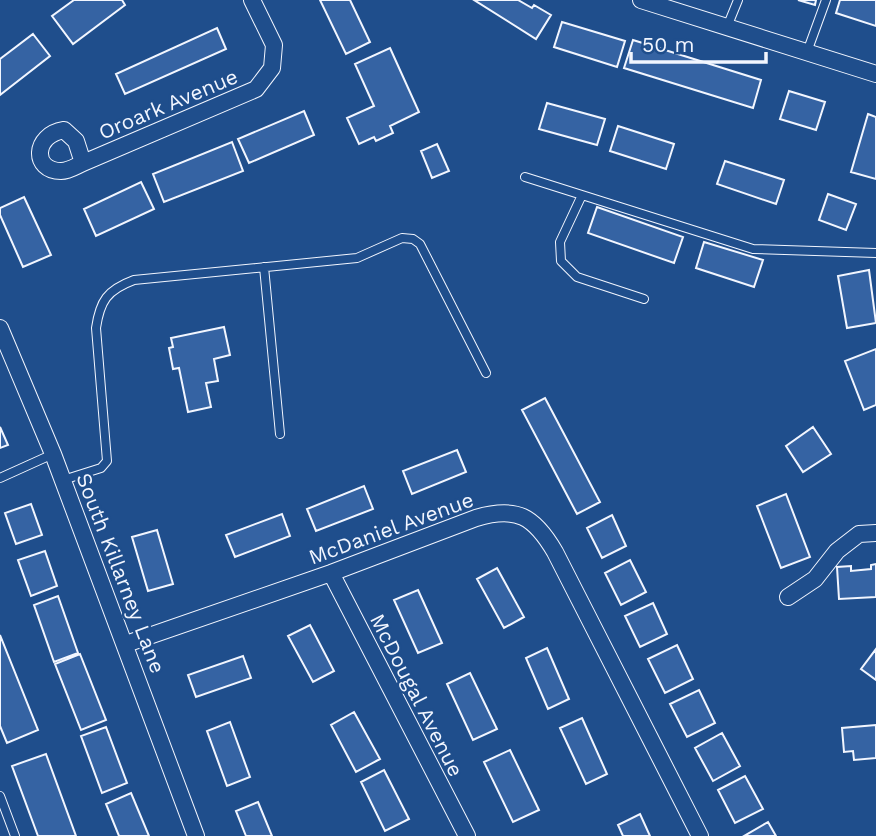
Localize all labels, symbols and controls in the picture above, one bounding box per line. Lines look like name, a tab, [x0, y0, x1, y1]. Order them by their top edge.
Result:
scale bar	[631, 21, 766, 65]
text: 50 m	[642, 32, 694, 57]
street label: Oroark Avenue	[95, 63, 241, 145]
street label: South Killarney Lane	[71, 469, 171, 677]
street label: McDaniel Avenue	[305, 487, 477, 569]
street label: McDougal Avenue	[365, 609, 469, 781]

